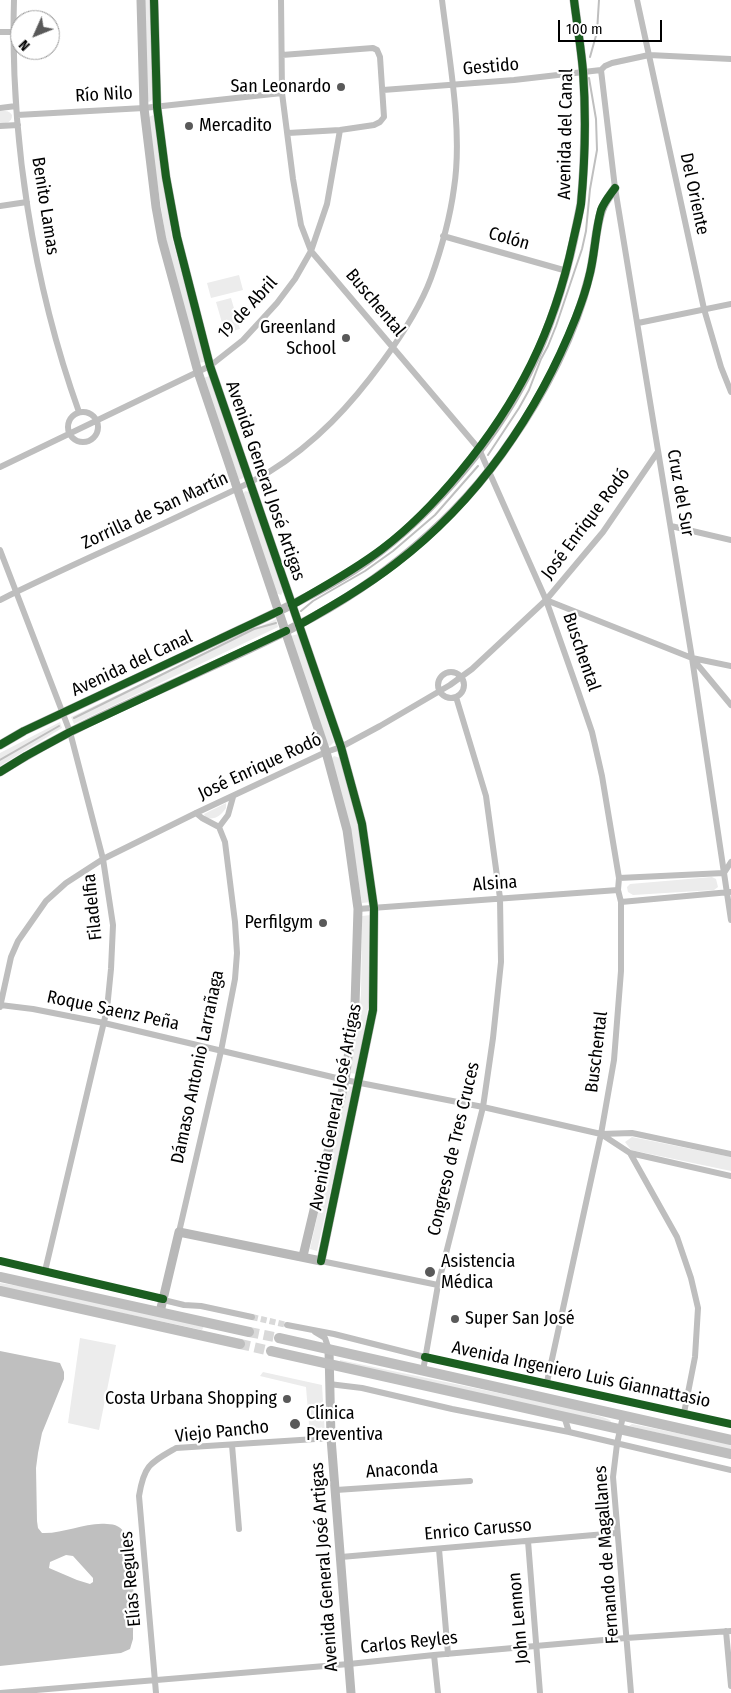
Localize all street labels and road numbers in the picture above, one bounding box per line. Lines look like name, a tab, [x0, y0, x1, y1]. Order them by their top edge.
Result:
street label: Gestido	[462, 54, 520, 80]
street label: Avenida del Canal	[554, 68, 578, 200]
street label: Río Nilo	[75, 83, 133, 107]
street label: Del Oriente	[675, 151, 713, 237]
street label: Benito Lamas	[27, 155, 63, 257]
street label: Colón	[486, 223, 532, 255]
street label: Buschental	[340, 265, 410, 341]
street label: 19 de Abril	[214, 272, 282, 344]
street label: Avenida General José Artigas	[221, 378, 309, 584]
street label: Cruz del Sur	[662, 448, 698, 538]
street label: José Enrique Rodó	[537, 464, 635, 584]
street label: Zorrilla de San Martín	[78, 468, 232, 554]
street label: Buschental	[557, 610, 605, 694]
street label: Avenida del Canal	[68, 626, 196, 702]
street label: José Enrique Rodó	[195, 729, 325, 805]
street label: Alsina	[472, 872, 518, 896]
street label: Filadelfia	[79, 873, 107, 941]
street label: Dámaso Antonio Larrañaga	[167, 968, 229, 1166]
street label: Roque Saenz Peña	[45, 986, 181, 1036]
street label: Avenida General José Artigas	[305, 1002, 367, 1212]
street label: Buschental	[581, 1010, 613, 1094]
street label: Congreso de Tres Cruces	[423, 1060, 485, 1238]
street label: Avenida Ingeniero Luis Giannattasio	[450, 1337, 712, 1413]
street label: Viejo Pancho	[174, 1416, 270, 1448]
street label: Anaconda	[365, 1457, 439, 1483]
street label: Avenida General José Artigas	[307, 1462, 343, 1672]
street label: Fernando de Magallanes	[590, 1465, 624, 1645]
street label: Enrico Carusso	[423, 1515, 533, 1545]
street label: Elías Regules	[116, 1530, 146, 1628]
street label: John Lennon	[504, 1571, 534, 1665]
street label: Carlos Reyles	[359, 1627, 459, 1659]

